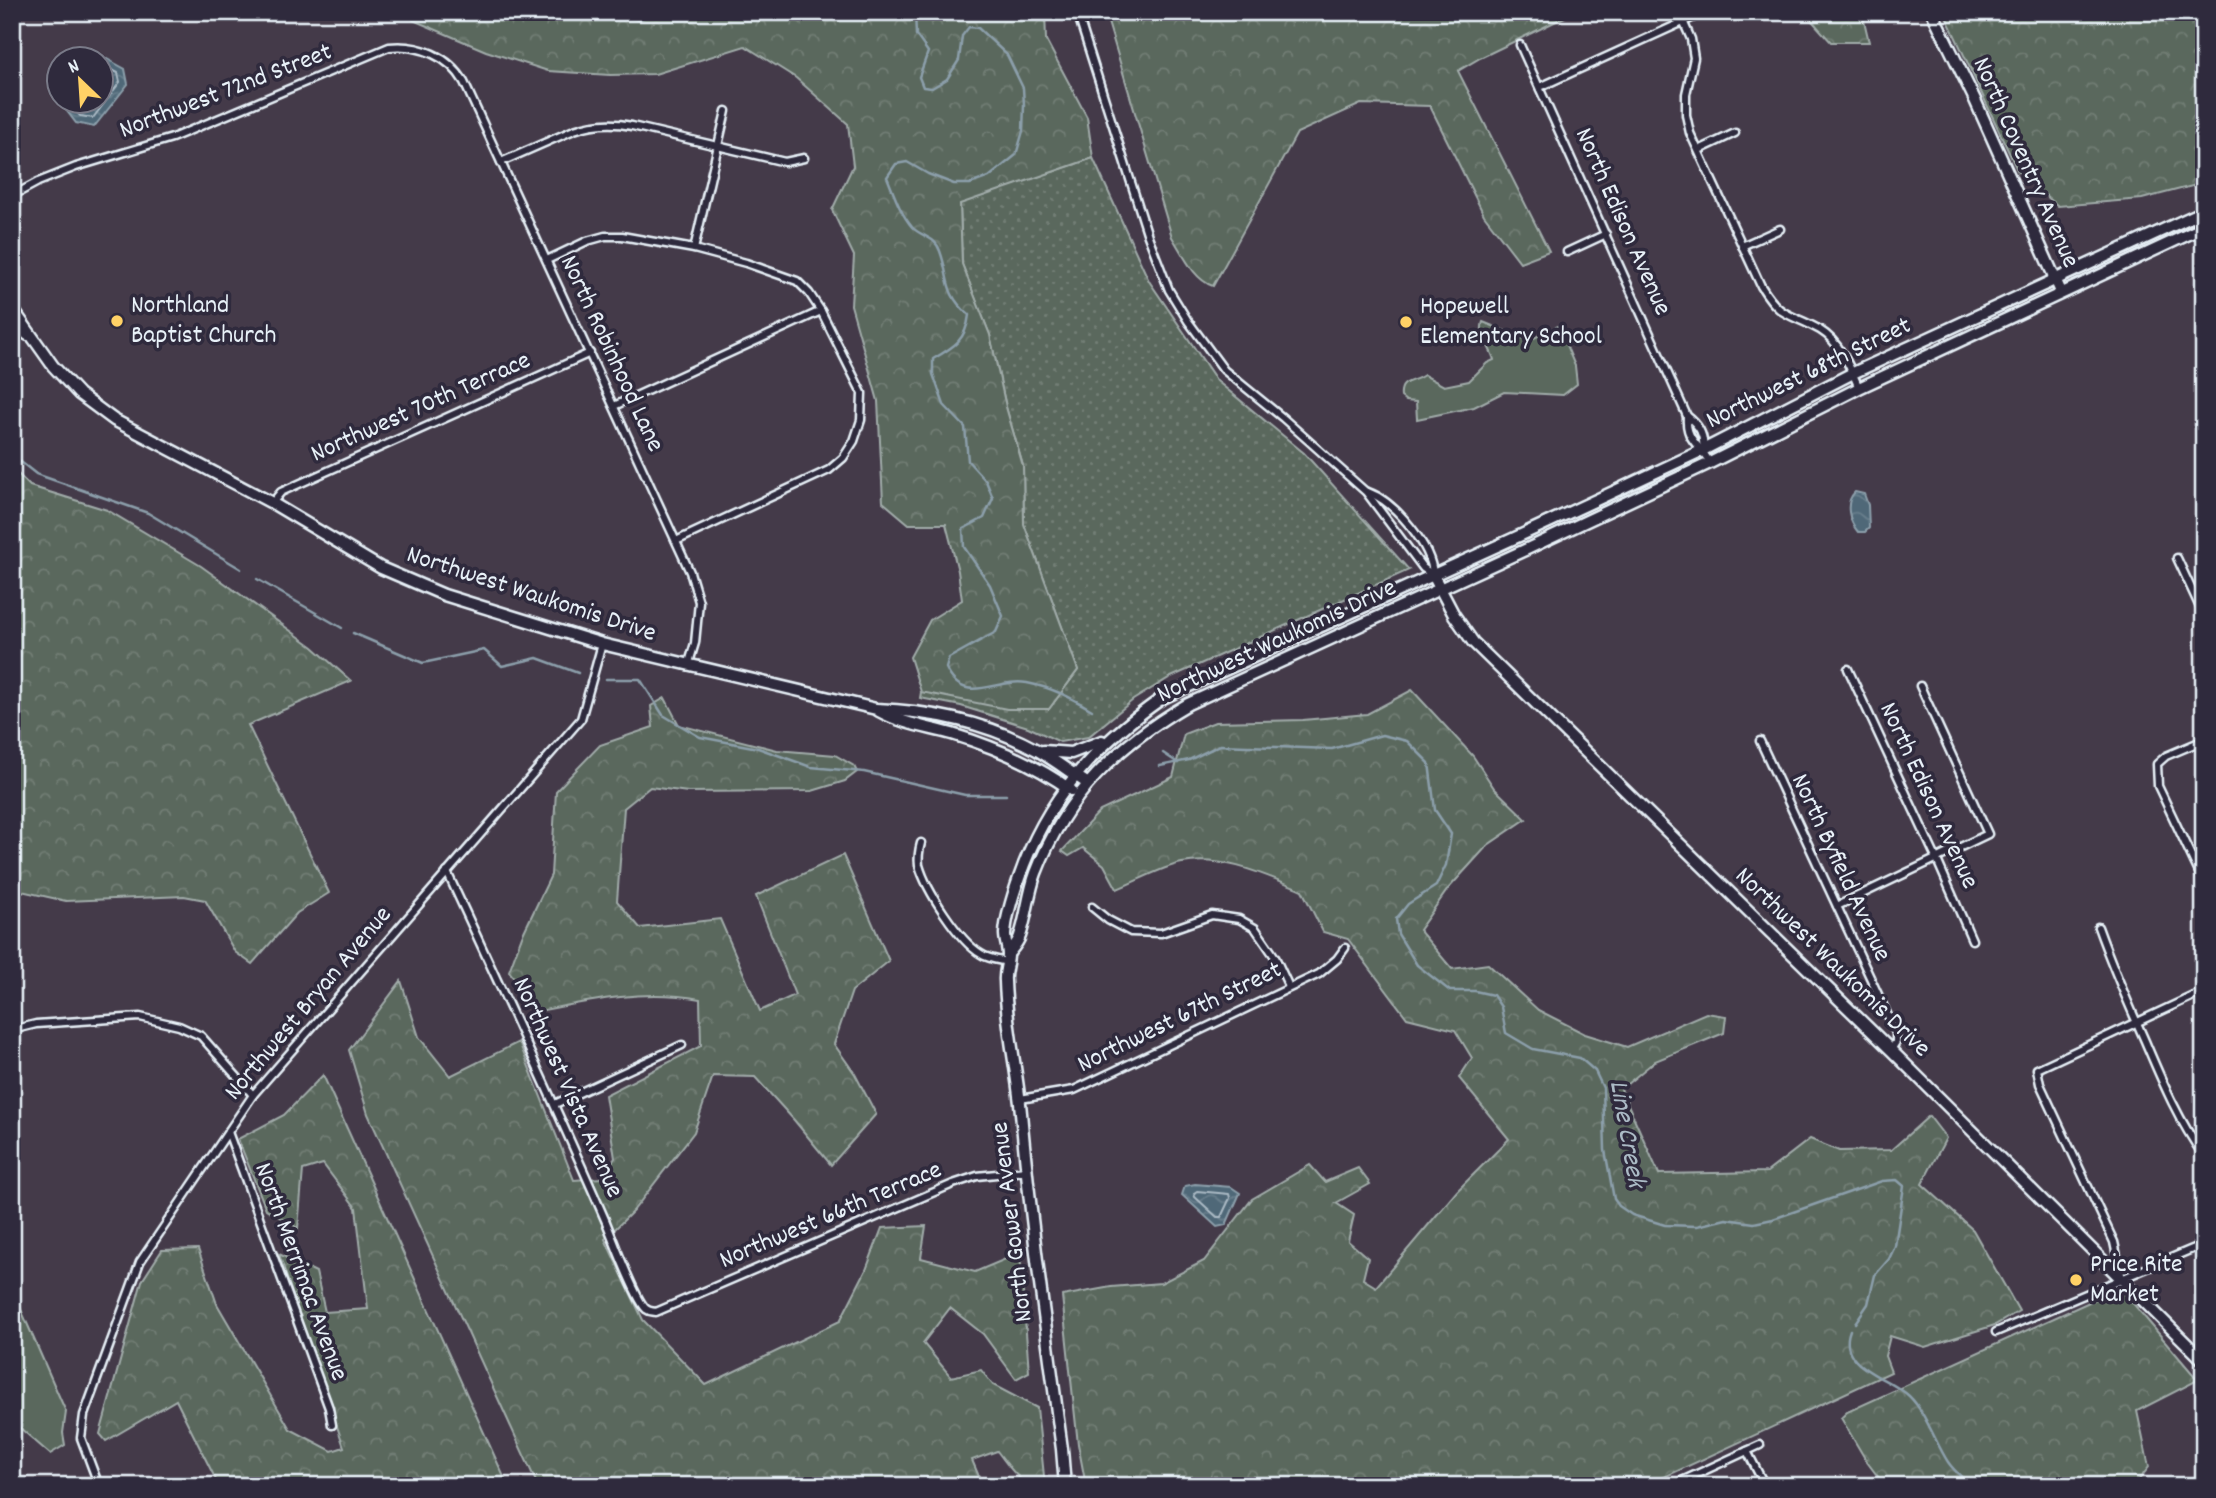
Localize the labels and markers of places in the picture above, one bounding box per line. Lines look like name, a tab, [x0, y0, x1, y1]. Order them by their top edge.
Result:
place label: Northland Baptist Church	[131, 288, 276, 355]
place label: Hopewell Elementary School	[1420, 289, 1602, 356]
marker: Northland Baptist Church	[109, 313, 125, 329]
marker: Hopewell Elementary School	[1398, 314, 1414, 330]
place label: Price Rite Market	[2090, 1247, 2183, 1314]
marker: Price Rite Market	[2068, 1272, 2084, 1288]

